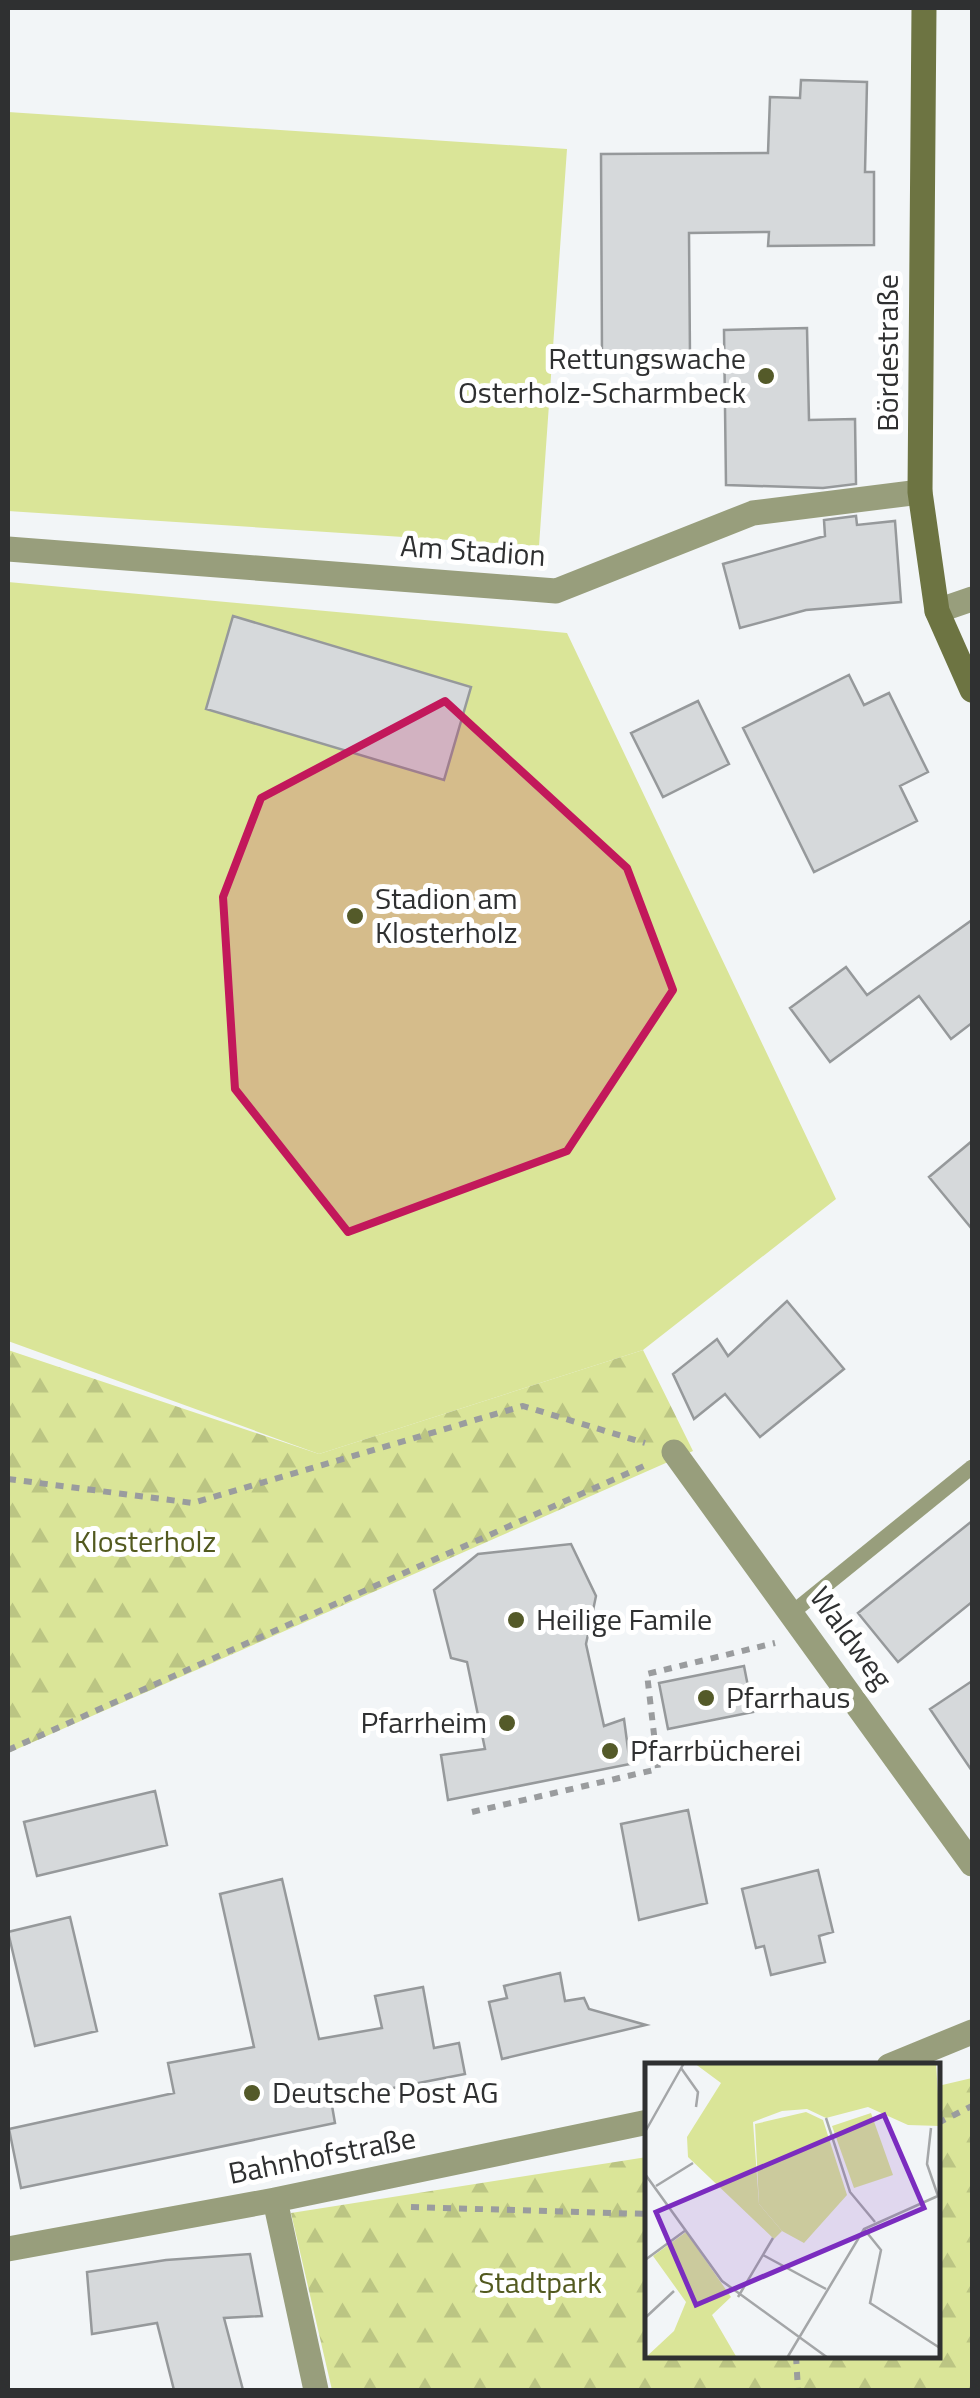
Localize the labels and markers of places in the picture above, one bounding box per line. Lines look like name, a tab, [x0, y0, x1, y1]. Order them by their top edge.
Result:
place label: Rettungswache Osterholz-Scharmbeck	[458, 335, 746, 415]
marker: Rettungswache Osterholz-Scharmbeck	[755, 365, 777, 387]
place label: Stadion am Klosterholz	[375, 875, 518, 955]
marker: Stadion am Klosterholz	[344, 905, 366, 927]
place label: Heilige Famile	[536, 1596, 712, 1642]
marker: Heilige Famile	[505, 1609, 527, 1631]
place label: Pfarrhaus	[726, 1674, 851, 1720]
marker: Pfarrhaus	[695, 1687, 717, 1709]
place label: Pfarrheim	[361, 1699, 487, 1745]
marker: Pfarrheim	[496, 1712, 518, 1734]
place label: Pfarrbücherei	[630, 1727, 801, 1773]
marker: Pfarrbücherei	[599, 1740, 621, 1762]
place label: Deutsche Post AG	[272, 2069, 498, 2115]
marker: Deutsche Post AG	[241, 2082, 263, 2104]

